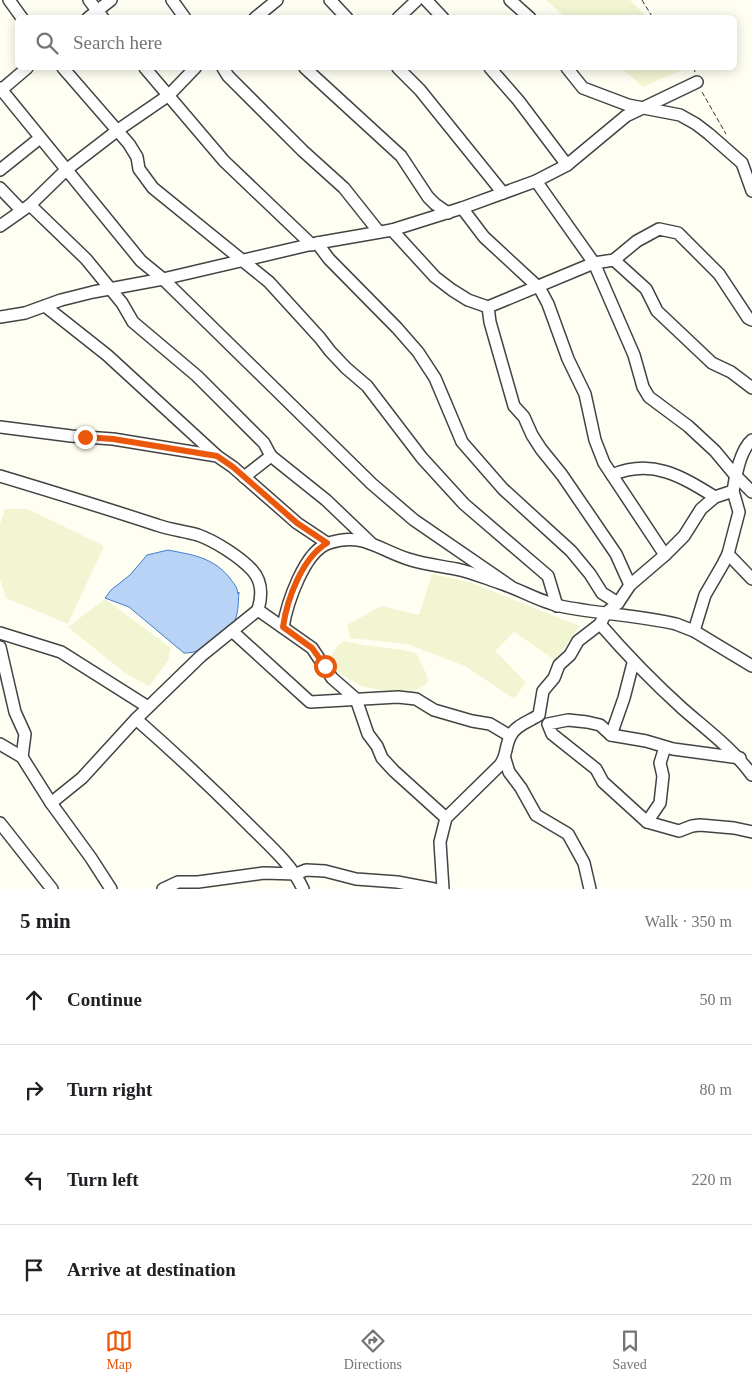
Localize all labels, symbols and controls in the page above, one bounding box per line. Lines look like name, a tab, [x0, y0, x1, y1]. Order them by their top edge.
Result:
search box	[15, 15, 737, 70]
icon: search	[33, 29, 61, 57]
text: Search here	[73, 32, 162, 53]
route end	[74, 426, 97, 449]
route start	[314, 655, 337, 678]
text: 5 min	[20, 909, 71, 933]
text: Walk · 350 m	[645, 913, 732, 930]
icon: ahead	[20, 986, 48, 1014]
text: Continue	[67, 989, 142, 1010]
text: 50 m	[700, 991, 732, 1008]
icon: right	[20, 1076, 48, 1104]
text: Turn right	[67, 1079, 152, 1100]
text: 80 m	[700, 1081, 732, 1098]
icon: left	[20, 1166, 48, 1194]
text: Turn left	[67, 1169, 139, 1190]
text: 220 m	[692, 1171, 732, 1188]
icon: arrive	[20, 1256, 48, 1284]
text: Arrive at destination	[67, 1259, 236, 1280]
tab: Map	[105, 1327, 133, 1373]
tab: Directions	[344, 1327, 402, 1373]
tab: Saved	[613, 1327, 647, 1373]

